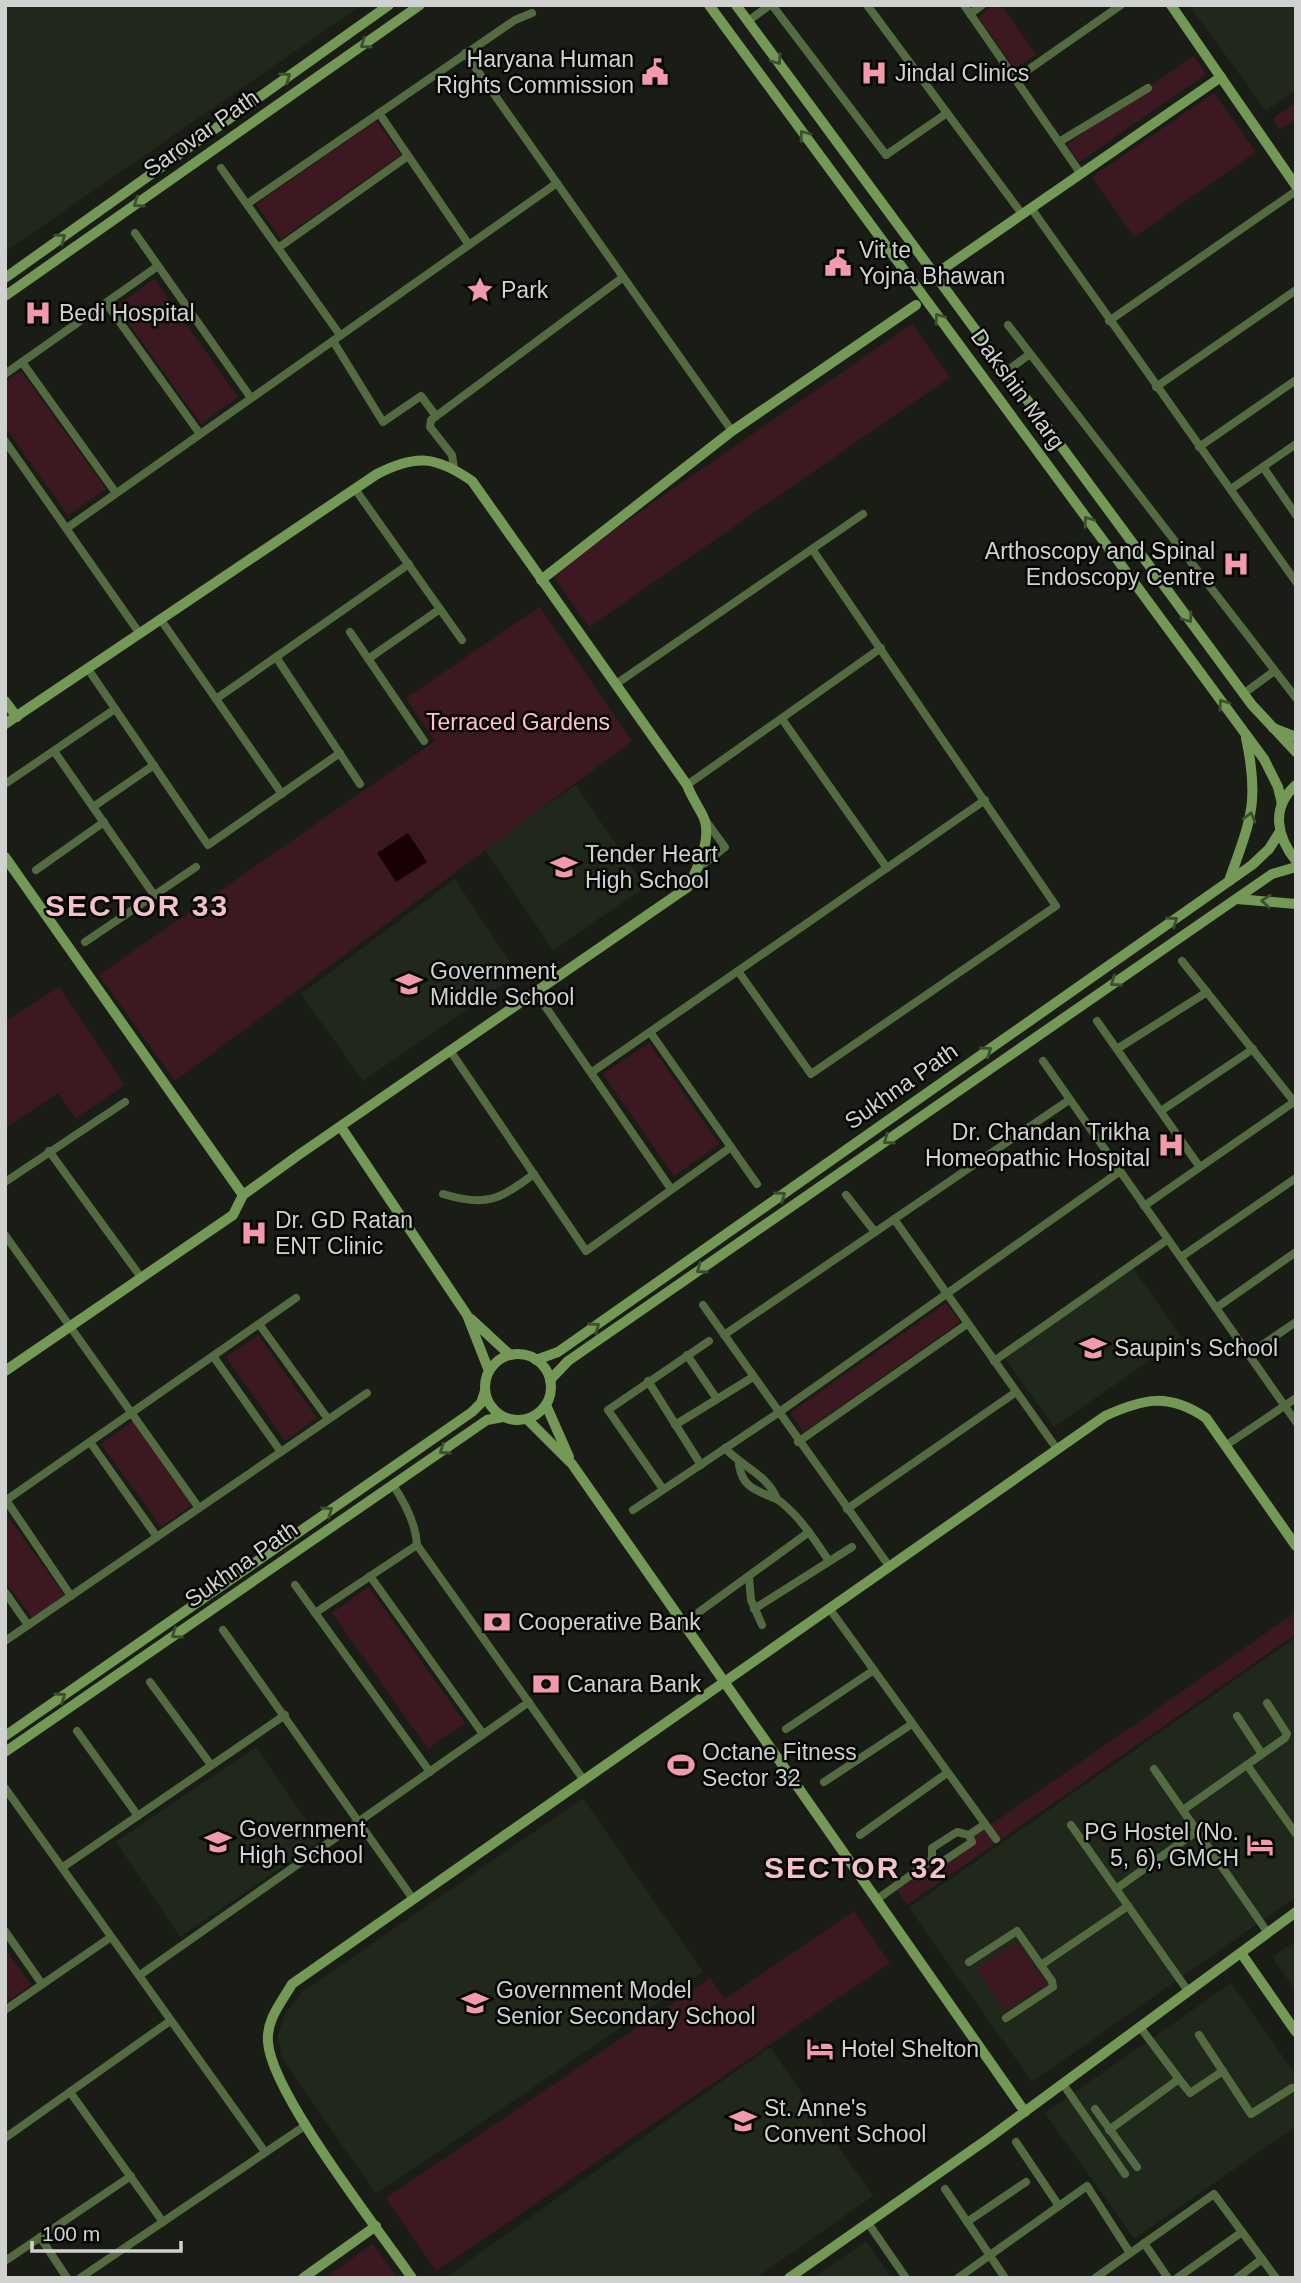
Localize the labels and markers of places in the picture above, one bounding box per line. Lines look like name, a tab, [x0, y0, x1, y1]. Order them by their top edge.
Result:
place label: Haryana Human Rights Commission	[436, 46, 634, 98]
public building icon: Haryana Human Rights Commission	[640, 57, 670, 87]
hospital icon: Jindal Clinics	[859, 58, 889, 88]
place label: Jindal Clinics	[895, 60, 1029, 86]
place label: Vit te Yojna Bhawan	[859, 237, 1005, 289]
public building icon: Vit te Yojna Bhawan	[823, 248, 853, 278]
place icon: Park	[465, 275, 495, 305]
place label: Park	[501, 277, 549, 303]
hospital icon: Bedi Hospital	[23, 298, 53, 328]
place label: Bedi Hospital	[59, 300, 195, 326]
place label: Arthoscopy and Spinal Endoscopy Centre	[985, 538, 1215, 590]
hospital icon: Arthoscopy and Spinal Endoscopy Centre	[1221, 549, 1251, 579]
place label: Tender Heart High School	[585, 841, 719, 893]
school or university icon: Tender Heart High School	[549, 852, 579, 882]
place label: Government Middle School	[430, 958, 574, 1010]
school or university icon: Government Middle School	[394, 969, 424, 999]
place label: Dr. Chandan Trikha Homeopathic Hospital	[925, 1119, 1150, 1171]
hospital icon: Dr. Chandan Trikha Homeopathic Hospital	[1156, 1130, 1186, 1160]
place label: Dr. GD Ratan ENT Clinic	[275, 1207, 413, 1259]
hospital icon: Dr. GD Ratan ENT Clinic	[239, 1218, 269, 1248]
school or university icon: Saupin's School	[1078, 1333, 1108, 1363]
place label: Saupin's School	[1114, 1335, 1278, 1361]
bank icon: Cooperative Bank	[482, 1607, 512, 1637]
place label: Cooperative Bank	[518, 1609, 701, 1635]
bank icon: Canara Bank	[531, 1669, 561, 1699]
place label: Canara Bank	[567, 1671, 702, 1697]
place label: Octane Fitness Sector 32	[702, 1739, 857, 1791]
sports icon: Octane Fitness Sector 32	[666, 1750, 696, 1780]
place label: Government High School	[239, 1816, 366, 1868]
place label: PG Hostel (No. 5, 6), GMCH	[1084, 1819, 1239, 1871]
school or university icon: Government High School	[203, 1827, 233, 1857]
hotel icon: PG Hostel (No. 5, 6), GMCH	[1245, 1830, 1275, 1860]
place label: Government Model Senior Secondary School	[496, 1977, 756, 2029]
school or university icon: Government Model Senior Secondary School	[460, 1988, 490, 2018]
hotel icon: Hotel Shelton	[805, 2034, 835, 2064]
place label: Hotel Shelton	[841, 2036, 979, 2062]
place label: St. Anne's Convent School	[764, 2095, 926, 2147]
school or university icon: St. Anne's Convent School	[728, 2106, 758, 2136]

